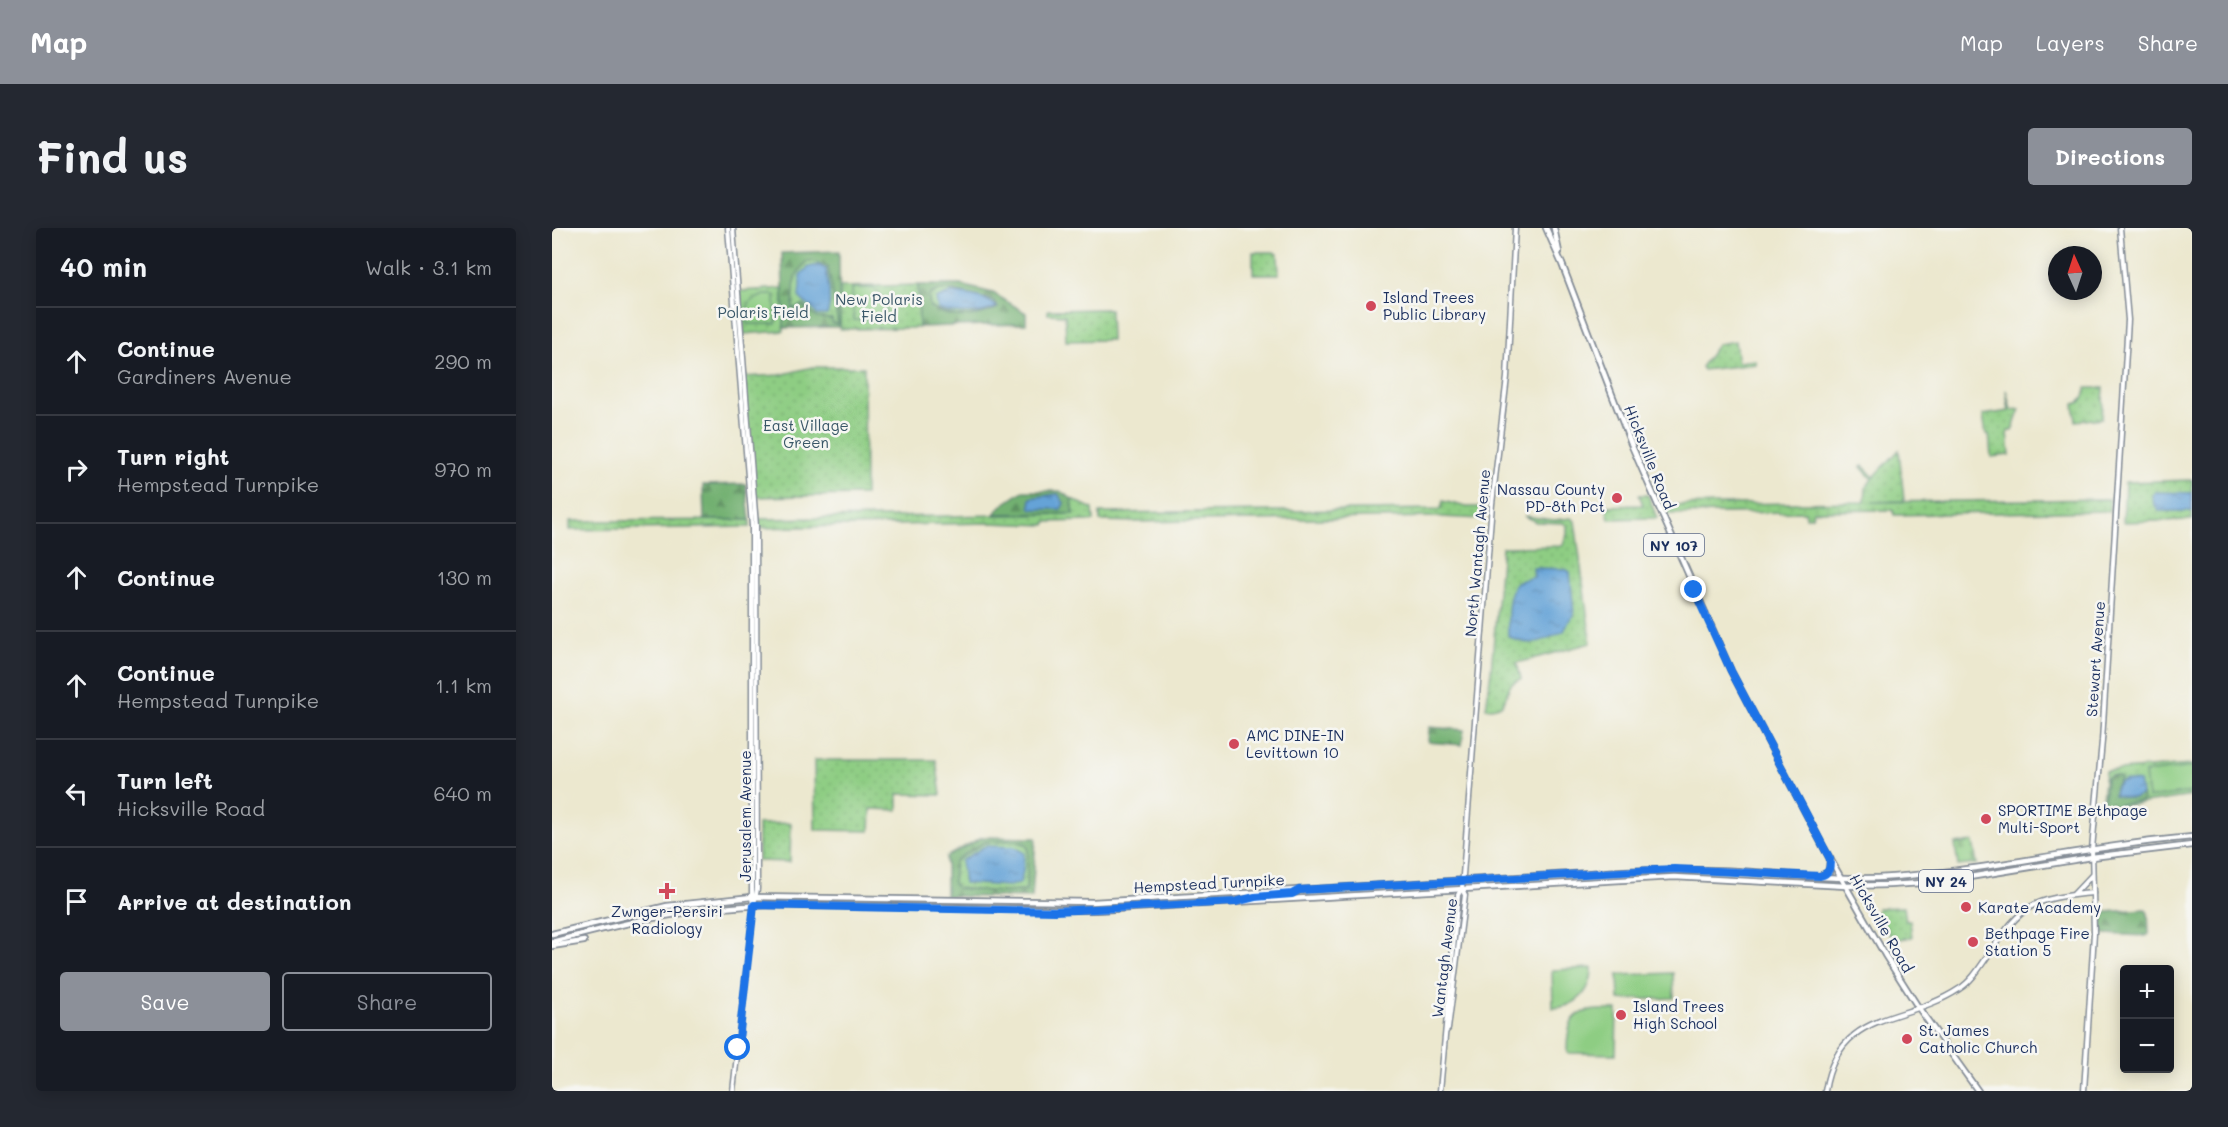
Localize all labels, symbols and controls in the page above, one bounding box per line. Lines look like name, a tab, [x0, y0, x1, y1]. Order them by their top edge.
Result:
text: Map	[30, 24, 87, 60]
text: Map	[1960, 29, 2003, 56]
text: Layers	[2036, 29, 2105, 56]
text: Share	[2138, 29, 2198, 56]
button: Directions	[2028, 128, 2192, 185]
text: Find us	[36, 129, 188, 184]
north arrow	[2048, 246, 2102, 300]
text: 40 min	[60, 250, 147, 284]
text: Walk · 3.1 km	[365, 254, 492, 280]
place label: Island Trees Public Library	[1383, 287, 1486, 324]
park label: New Polaris Field	[835, 289, 923, 326]
marker: Island Trees Public Library	[1364, 299, 1378, 313]
park label: Polaris Field	[718, 302, 808, 322]
text: Continue	[117, 334, 215, 363]
icon: ahead	[60, 345, 93, 378]
text: 290 m	[434, 348, 492, 374]
text: Gardiners Avenue	[117, 363, 292, 389]
street label: Hicksville Road	[1620, 402, 1680, 512]
park label: East Village Green	[763, 415, 849, 452]
text: Turn right	[117, 442, 229, 471]
icon: right	[60, 453, 93, 486]
text: 970 m	[434, 456, 492, 482]
street label: North Wantagh Avenue	[1460, 468, 1494, 638]
text: Hempstead Turnpike	[117, 471, 319, 497]
place label: Nassau County PD-8th Pct	[1497, 479, 1605, 516]
marker: Nassau County PD-8th Pct	[1610, 491, 1624, 505]
road number: NY 107	[1644, 534, 1704, 556]
icon: ahead	[60, 561, 93, 594]
text: Continue	[117, 563, 215, 592]
text: 130 m	[437, 564, 492, 590]
route end	[1680, 576, 1706, 602]
street label: Stewart Avenue	[2081, 600, 2109, 718]
text: Continue	[117, 658, 215, 687]
icon: ahead	[60, 669, 93, 702]
text: 1.1 km	[435, 672, 492, 698]
text: Hempstead Turnpike	[117, 687, 319, 713]
place label: AMC DINE-IN Levittown 10	[1246, 725, 1344, 762]
marker: AMC DINE-IN Levittown 10	[1227, 737, 1241, 751]
street label: Jerusalem Avenue	[735, 750, 755, 882]
text: Turn left	[117, 766, 213, 795]
icon: left	[60, 777, 93, 810]
text: 640 m	[434, 780, 492, 806]
text: Hicksville Road	[117, 795, 265, 821]
place label: SPORTIME Bethpage Multi-Sport	[1998, 800, 2148, 837]
marker: SPORTIME Bethpage Multi-Sport	[1979, 812, 1993, 826]
street label: Hempstead Turnpike	[1133, 869, 1285, 897]
street label: Hicksville Road	[1846, 870, 1918, 976]
road number: NY 24	[1919, 870, 1973, 892]
marker: Zwnger-Persiri Radiology	[658, 882, 676, 900]
icon: arrive	[60, 885, 93, 918]
text: Arrive at destination	[117, 887, 352, 916]
street label: Wantagh Avenue	[1427, 897, 1461, 1019]
place label: Karate Academy	[1978, 897, 2101, 917]
marker: Karate Academy	[1959, 900, 1973, 914]
place label: Zwnger-Persiri Radiology	[611, 901, 723, 938]
place label: Bethpage Fire Station 5	[1985, 923, 2090, 960]
marker: Bethpage Fire Station 5	[1966, 935, 1980, 949]
map controls	[2120, 965, 2174, 1073]
button: +	[2120, 965, 2174, 1019]
button: Save	[60, 972, 270, 1031]
button: Share	[282, 972, 492, 1031]
place label: Island Trees High School	[1633, 996, 1724, 1033]
marker: Island Trees High School	[1614, 1008, 1628, 1022]
button: −	[2120, 1019, 2174, 1073]
place label: St. James Catholic Church	[1919, 1020, 2037, 1057]
marker: St. James Catholic Church	[1900, 1032, 1914, 1046]
route start	[724, 1034, 750, 1060]

